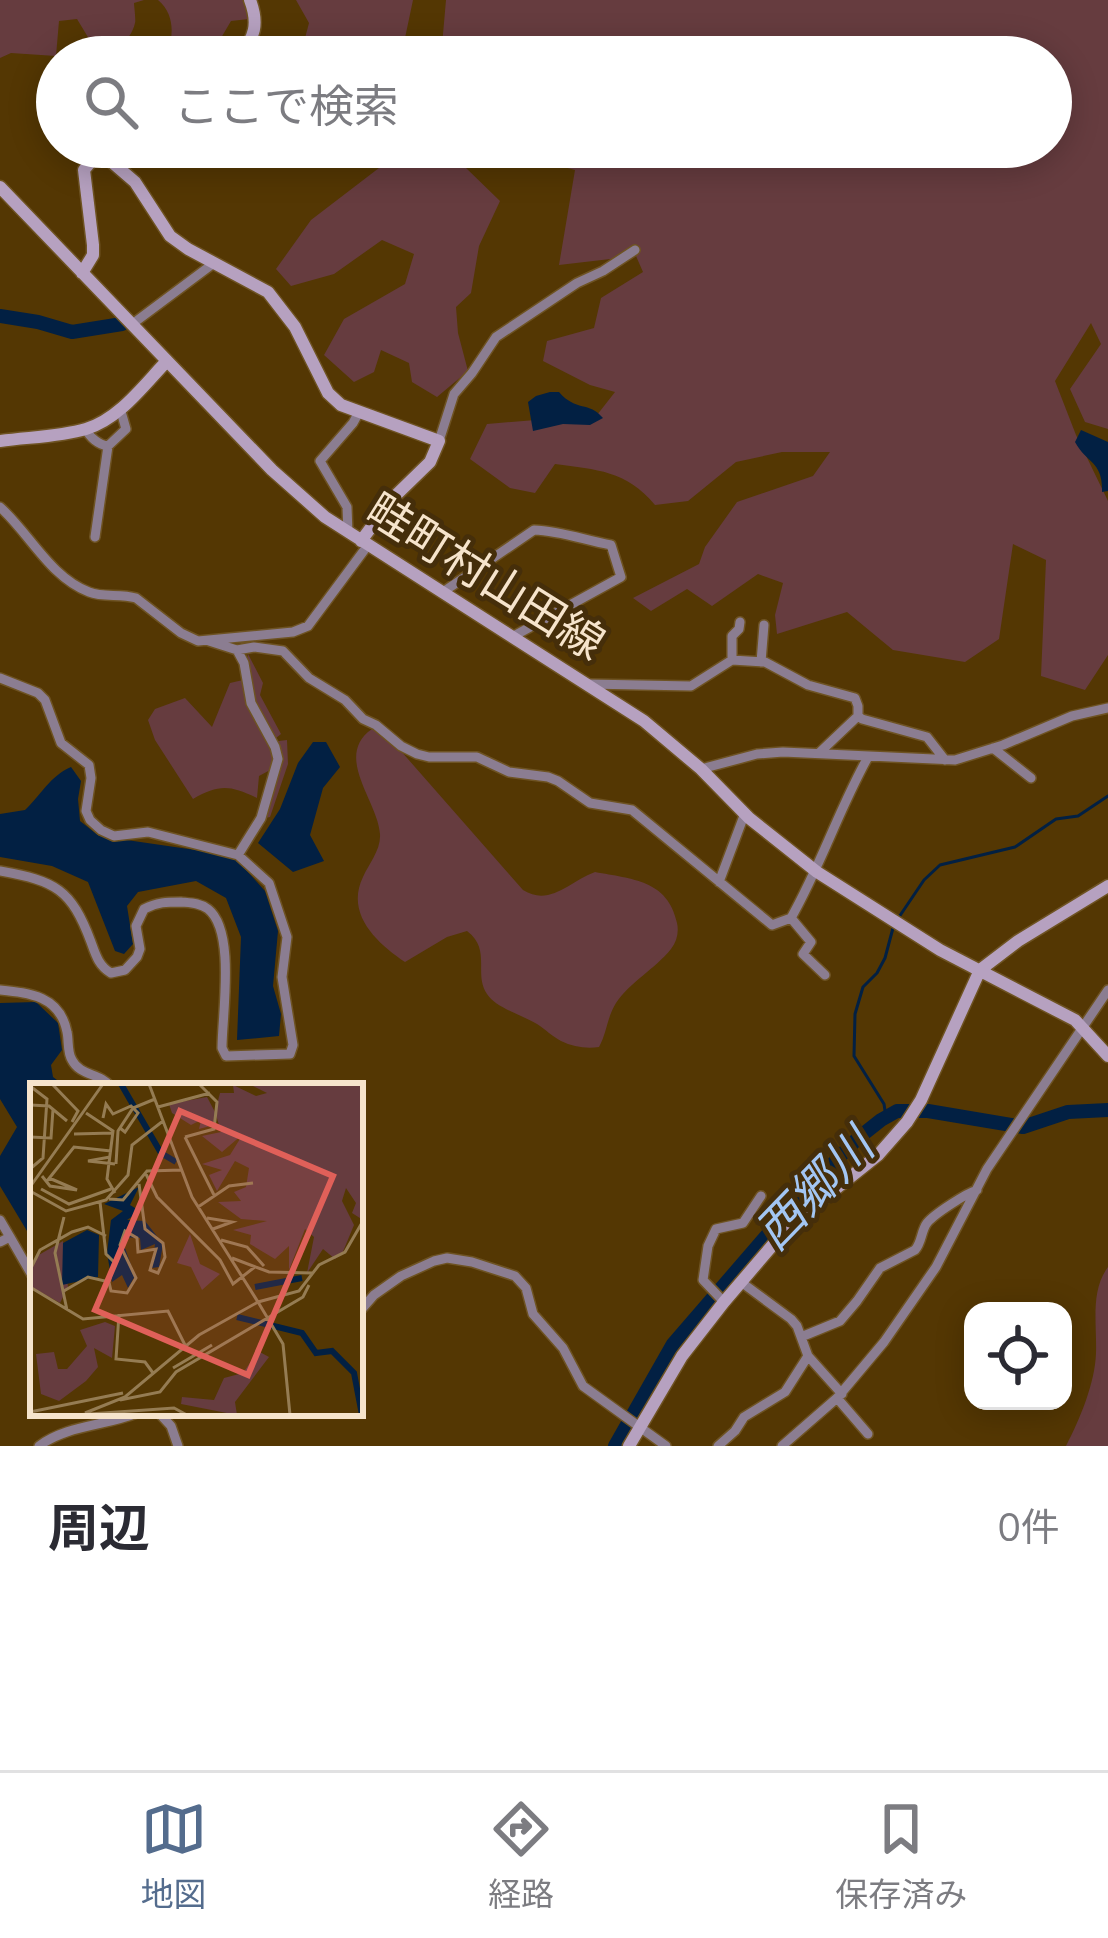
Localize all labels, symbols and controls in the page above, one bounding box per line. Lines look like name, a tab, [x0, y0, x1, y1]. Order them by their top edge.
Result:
search box	[36, 36, 1072, 168]
icon: search	[78, 69, 144, 135]
text: ここで検索	[174, 77, 399, 133]
street label: 畦町村山田線	[357, 480, 616, 670]
inset map	[30, 1083, 363, 1416]
water label: 西郷川	[742, 1112, 888, 1261]
map controls	[964, 1302, 1072, 1410]
button: locate	[964, 1302, 1072, 1410]
text: 周辺	[48, 1495, 150, 1559]
text: 0件	[998, 1502, 1060, 1551]
tab: 地図	[141, 1796, 207, 1916]
tab: 経路	[488, 1796, 554, 1916]
tab: 保存済み	[835, 1796, 967, 1916]

